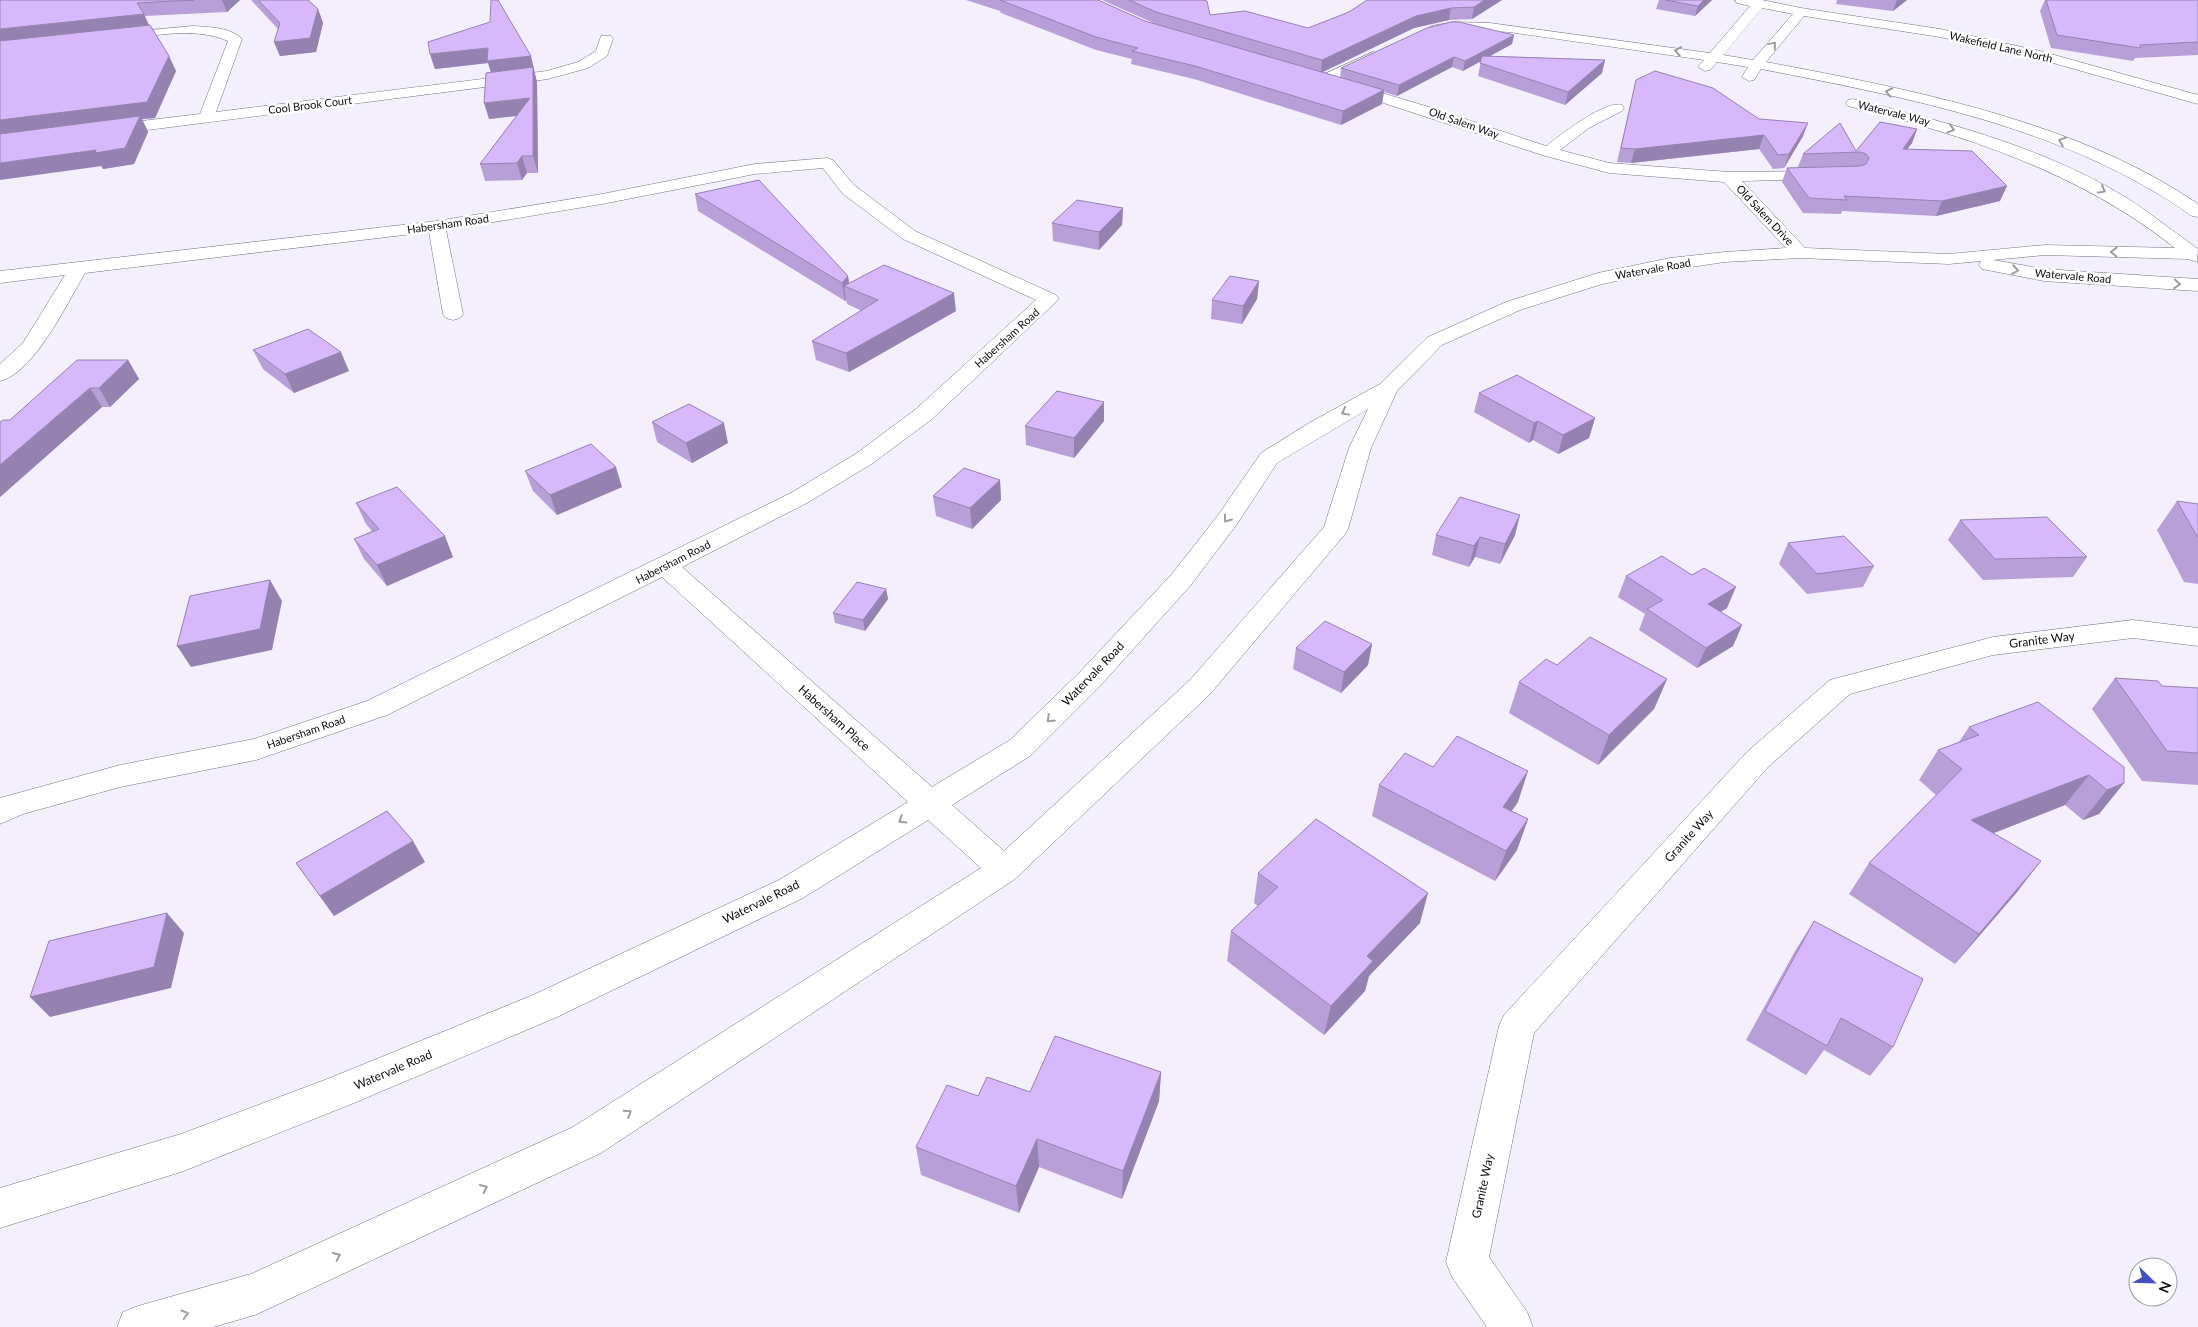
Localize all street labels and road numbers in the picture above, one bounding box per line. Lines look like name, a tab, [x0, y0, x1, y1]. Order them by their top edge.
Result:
street label: Wakefield Lane North	[1948, 28, 2054, 65]
street label: Cool Brook Court	[267, 93, 353, 116]
street label: Watervale Way	[1857, 97, 1932, 128]
street label: Old Salem Way	[1427, 104, 1501, 141]
street label: Old Salem Drive	[1734, 182, 1797, 248]
street label: Habersham Road	[406, 211, 490, 236]
street label: Watervale Road	[1614, 255, 1692, 282]
street label: Watervale Road	[2034, 266, 2112, 285]
street label: Habersham Road	[972, 305, 1042, 370]
street label: Habersham Road	[633, 537, 712, 586]
street label: Granite Way	[2008, 628, 2076, 651]
street label: Watervale Road	[1058, 638, 1127, 709]
street label: Habersham Place	[795, 682, 873, 754]
street label: Habersham Road	[265, 712, 347, 751]
street label: Granite Way	[1661, 806, 1717, 865]
street label: Watervale Road	[720, 877, 802, 927]
street label: Watervale Road	[351, 1046, 434, 1093]
street label: Granite Way	[1468, 1151, 1497, 1220]

